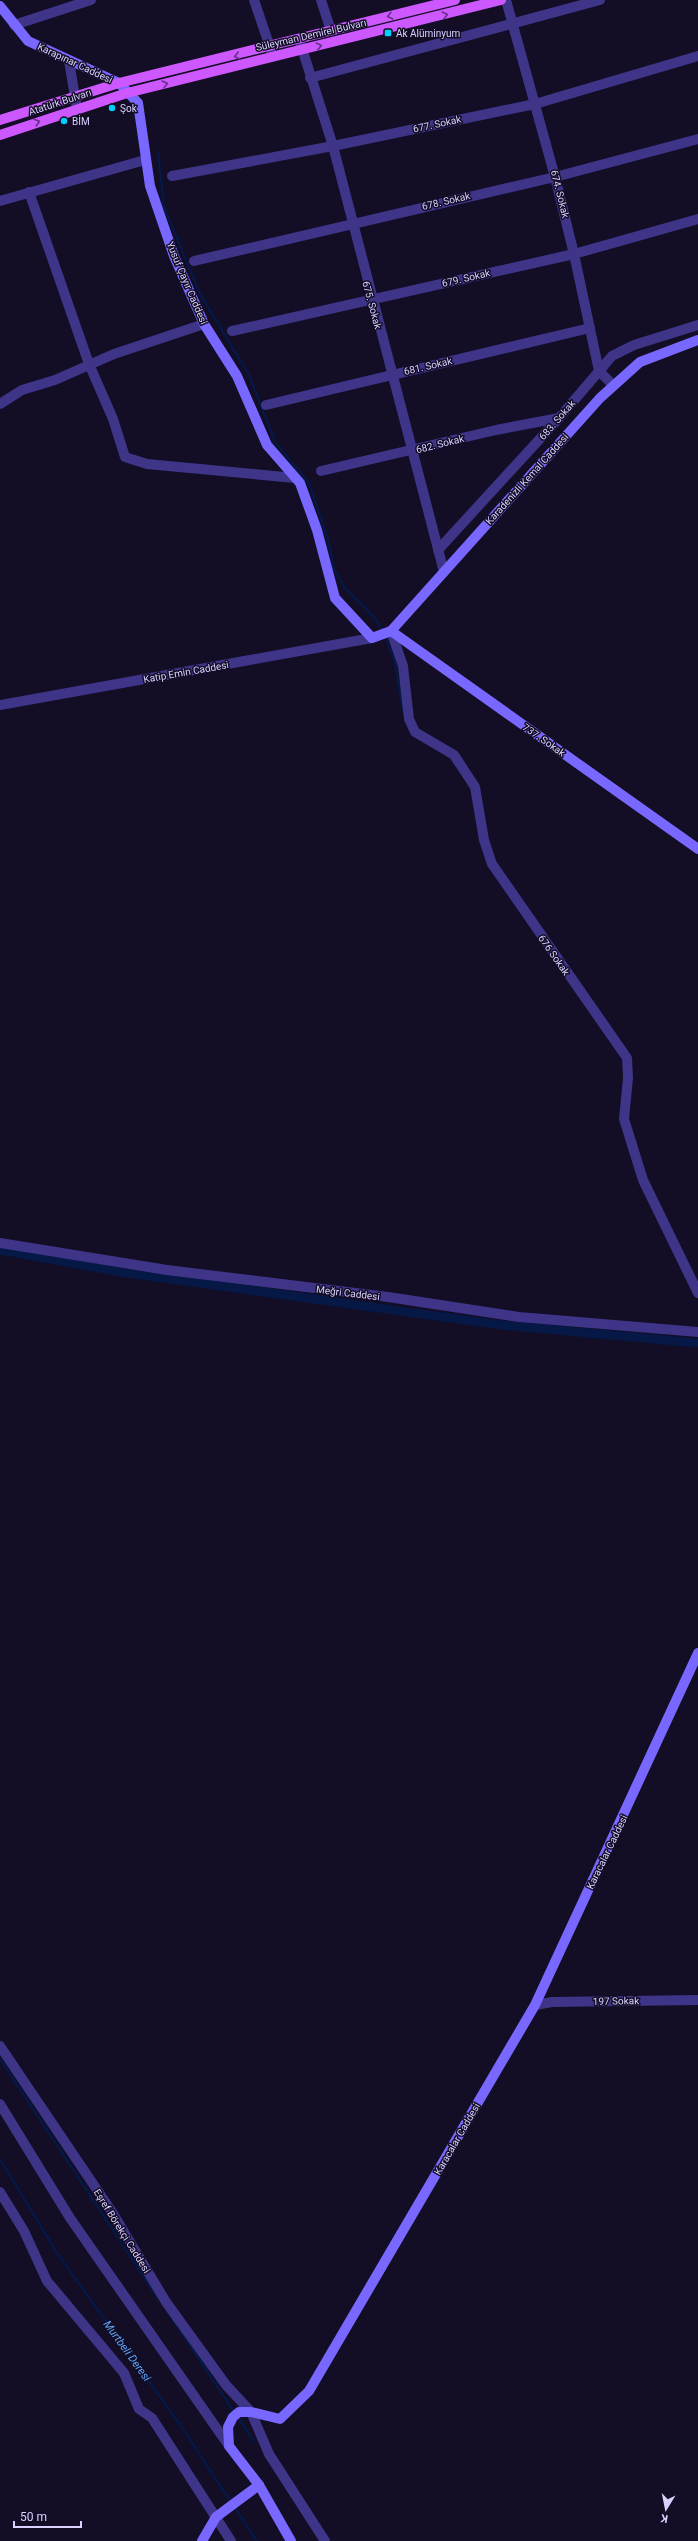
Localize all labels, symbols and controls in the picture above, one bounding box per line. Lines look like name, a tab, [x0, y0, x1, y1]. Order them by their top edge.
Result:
one-way arrow	[386, 12, 393, 20]
one-way arrow	[442, 12, 448, 20]
street label: Süleyman Demirel Bulvarı	[255, 17, 367, 53]
marker: Ak Alüminyum	[383, 28, 393, 38]
place label: Ak Alüminyum	[396, 28, 461, 39]
street label: Karapınar Caddesi	[36, 41, 114, 85]
one-way arrow	[315, 42, 322, 50]
one-way arrow	[233, 51, 240, 59]
one-way arrow	[162, 80, 168, 88]
street label: Atatürk Bulvarı	[27, 87, 93, 117]
marker: Şok	[107, 103, 117, 113]
place label: Şok	[120, 103, 138, 114]
street label: 677. Sokak	[412, 113, 463, 134]
place label: BİM	[72, 115, 90, 127]
marker: BİM	[59, 116, 69, 126]
one-way arrow	[33, 118, 40, 127]
street label: 674. Sokak	[549, 169, 572, 220]
street label: 678. Sokak	[421, 190, 472, 212]
street label: Yusuf Çayır Caddesi	[165, 240, 209, 326]
street label: 679. Sokak	[441, 267, 492, 289]
street label: 675. Sokak	[360, 280, 384, 331]
street label: 681. Sokak	[403, 355, 454, 377]
street label: 683. Sokak	[537, 397, 578, 442]
street label: Karadenizli Kemal Caddesi	[483, 431, 571, 527]
street label: 682. Sokak	[415, 432, 466, 455]
street label: Katip Emin Caddesi	[142, 659, 230, 685]
street label: 737. Sokak	[521, 721, 568, 759]
street label: 676 Sokak	[536, 933, 572, 978]
street label: Meğri Caddesi	[316, 1284, 380, 1302]
street label: Karacalar Caddesi	[584, 1813, 630, 1891]
street label: 197 Sokak	[593, 1995, 640, 2007]
street label: Karacalar Caddesi	[432, 2101, 482, 2177]
street label: Eşref Börekçi Caddesi	[92, 2187, 152, 2275]
water label: Murtbeli Deresi	[101, 2318, 154, 2384]
north arrow	[646, 2489, 686, 2529]
scale bar	[14, 2503, 81, 2529]
text: 50 m	[20, 2510, 47, 2524]
text: K	[659, 2511, 669, 2525]

